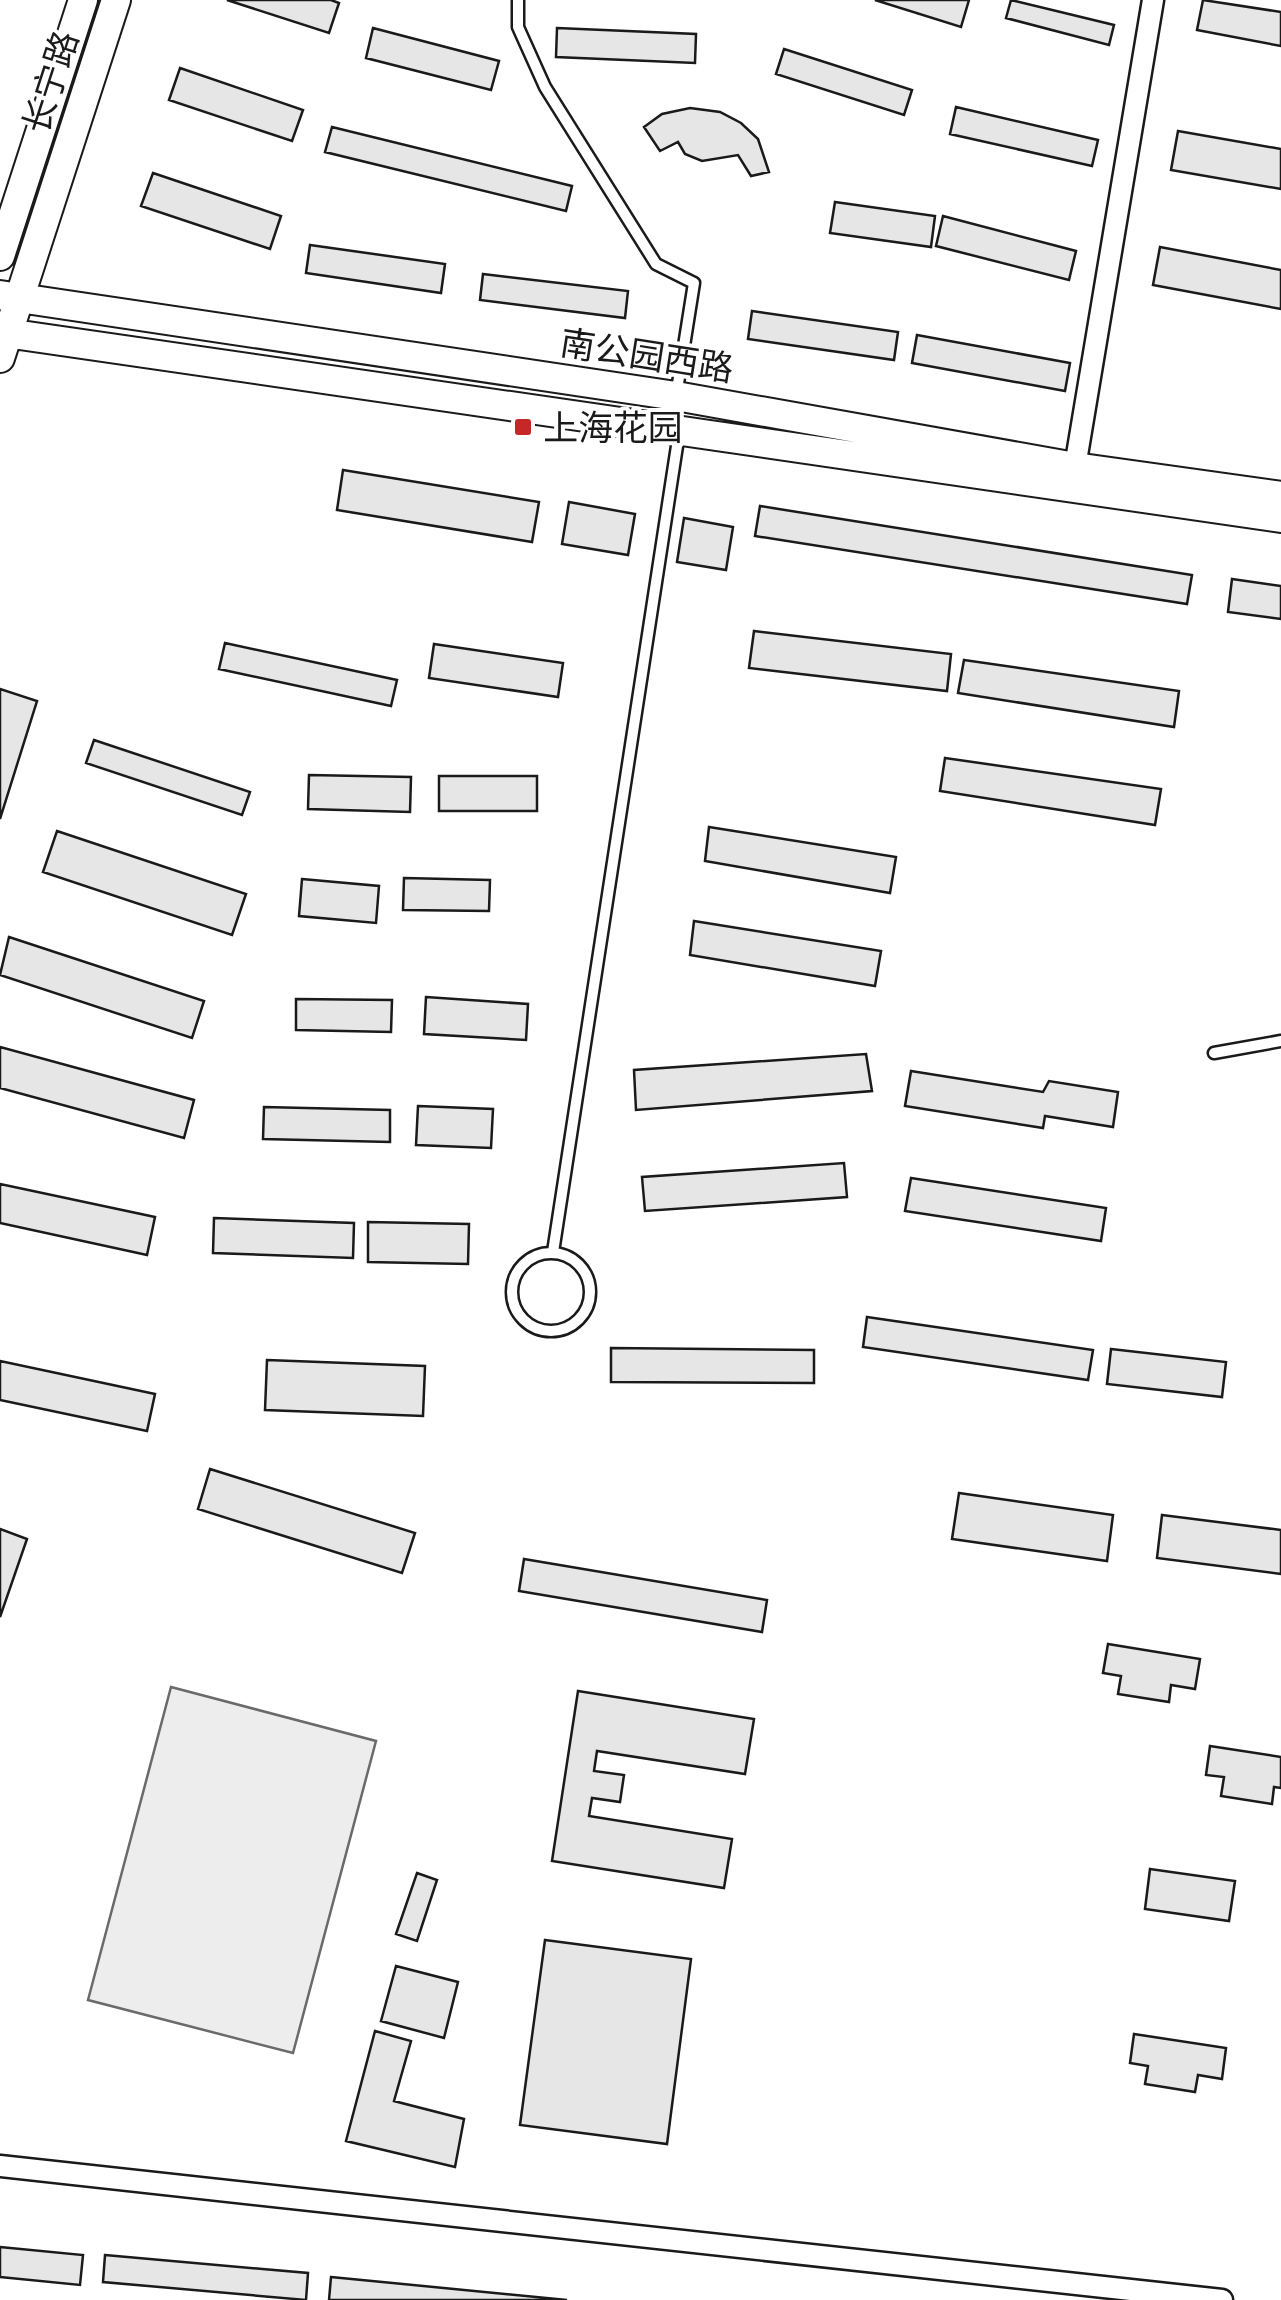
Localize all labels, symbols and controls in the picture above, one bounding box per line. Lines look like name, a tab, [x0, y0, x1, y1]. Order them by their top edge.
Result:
street label: 长宁路	[12, 25, 88, 139]
street label: 南公园西路	[557, 319, 737, 391]
place label: 上海花园	[543, 404, 683, 450]
marker: 上海花园	[512, 416, 534, 438]

